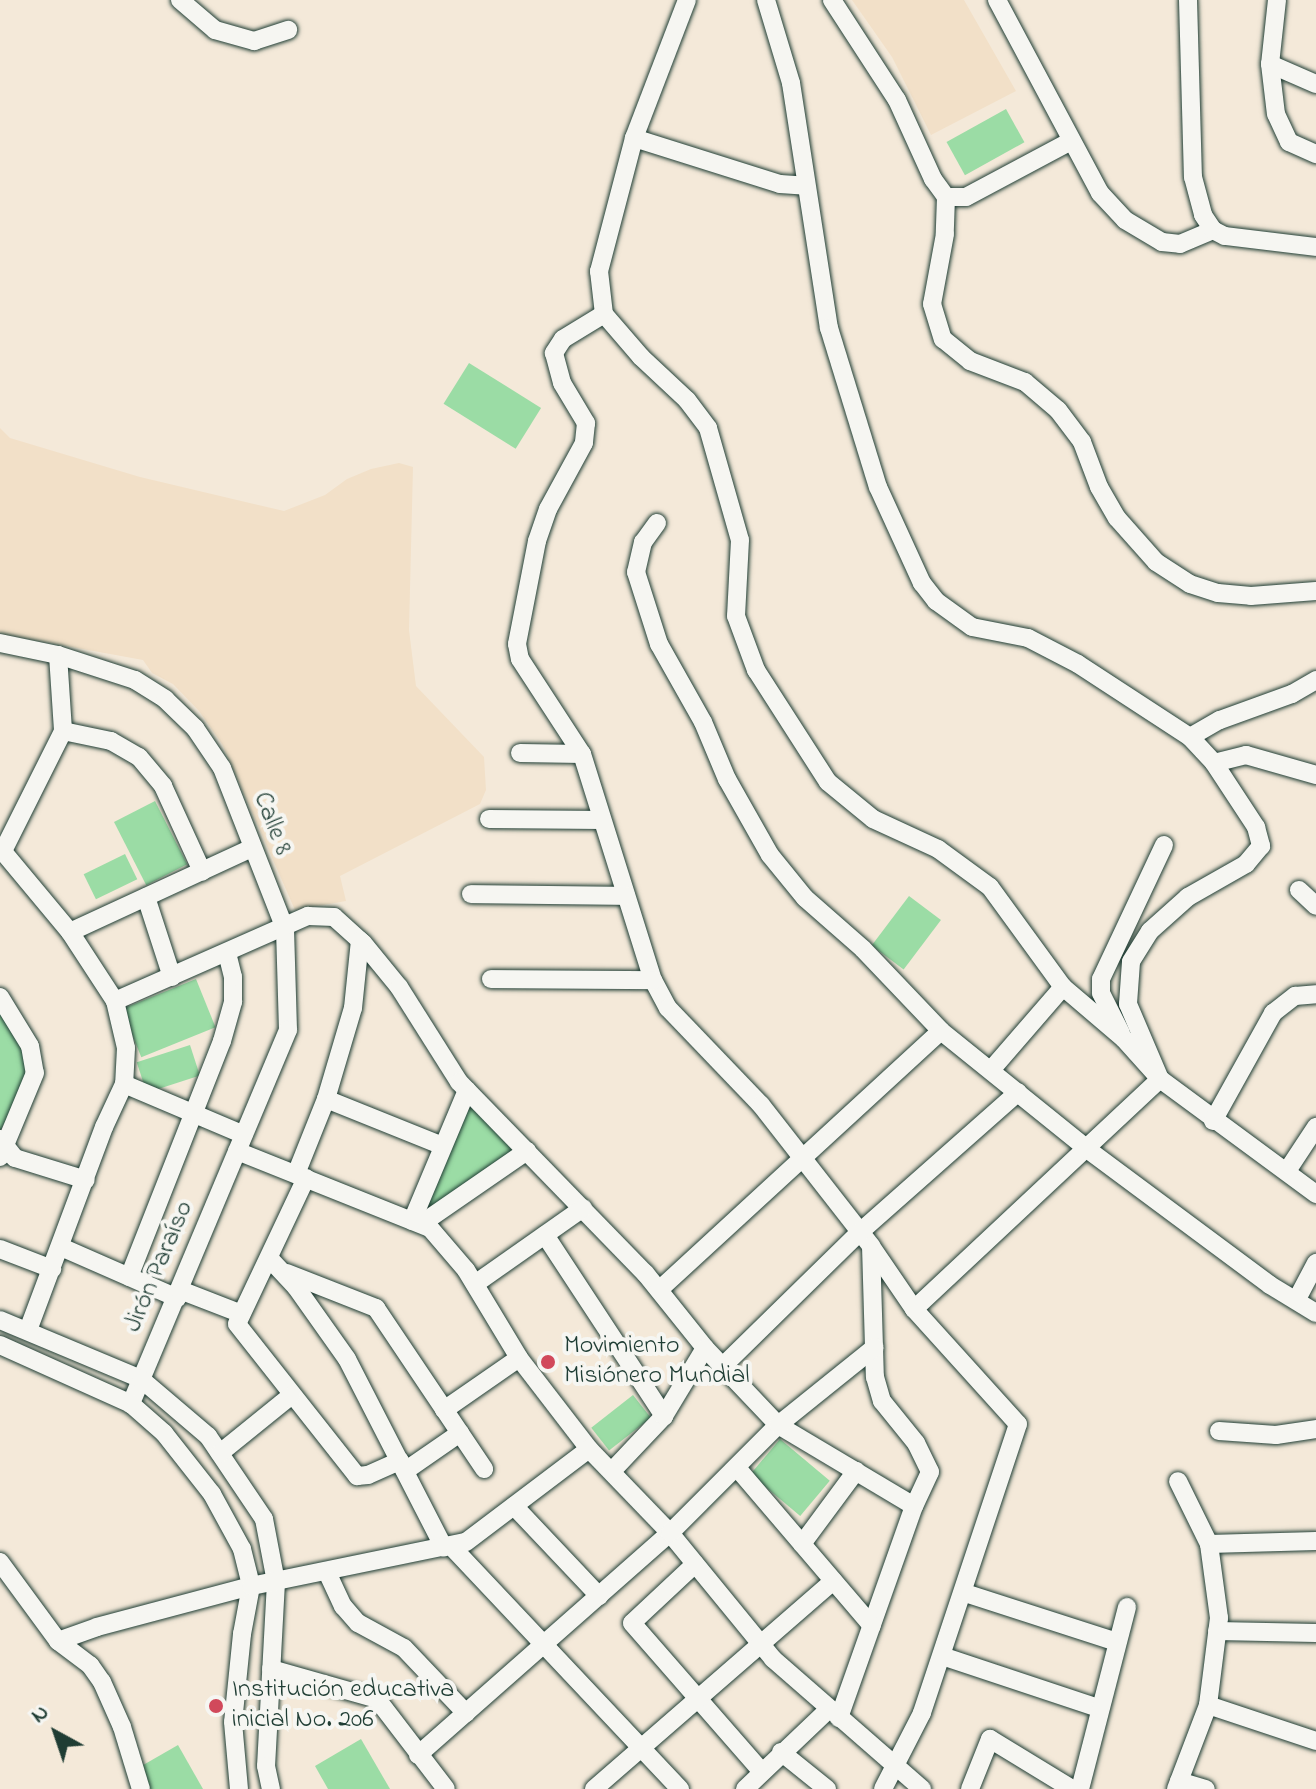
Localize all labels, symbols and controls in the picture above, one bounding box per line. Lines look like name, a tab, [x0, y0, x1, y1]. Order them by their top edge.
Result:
street label: Calle 8	[245, 788, 297, 860]
street label: Jirón Paraíso	[118, 1197, 202, 1337]
place label: Movimiento Misiónero Mundial	[564, 1331, 750, 1392]
marker: Movimiento Misiónero Mundial	[539, 1353, 557, 1371]
place label: Institución educativa inicial No. 206	[232, 1675, 454, 1736]
north arrow	[16, 1693, 96, 1773]
marker: Institución educativa inicial No. 206	[207, 1697, 225, 1715]
text: N	[25, 1698, 57, 1732]

